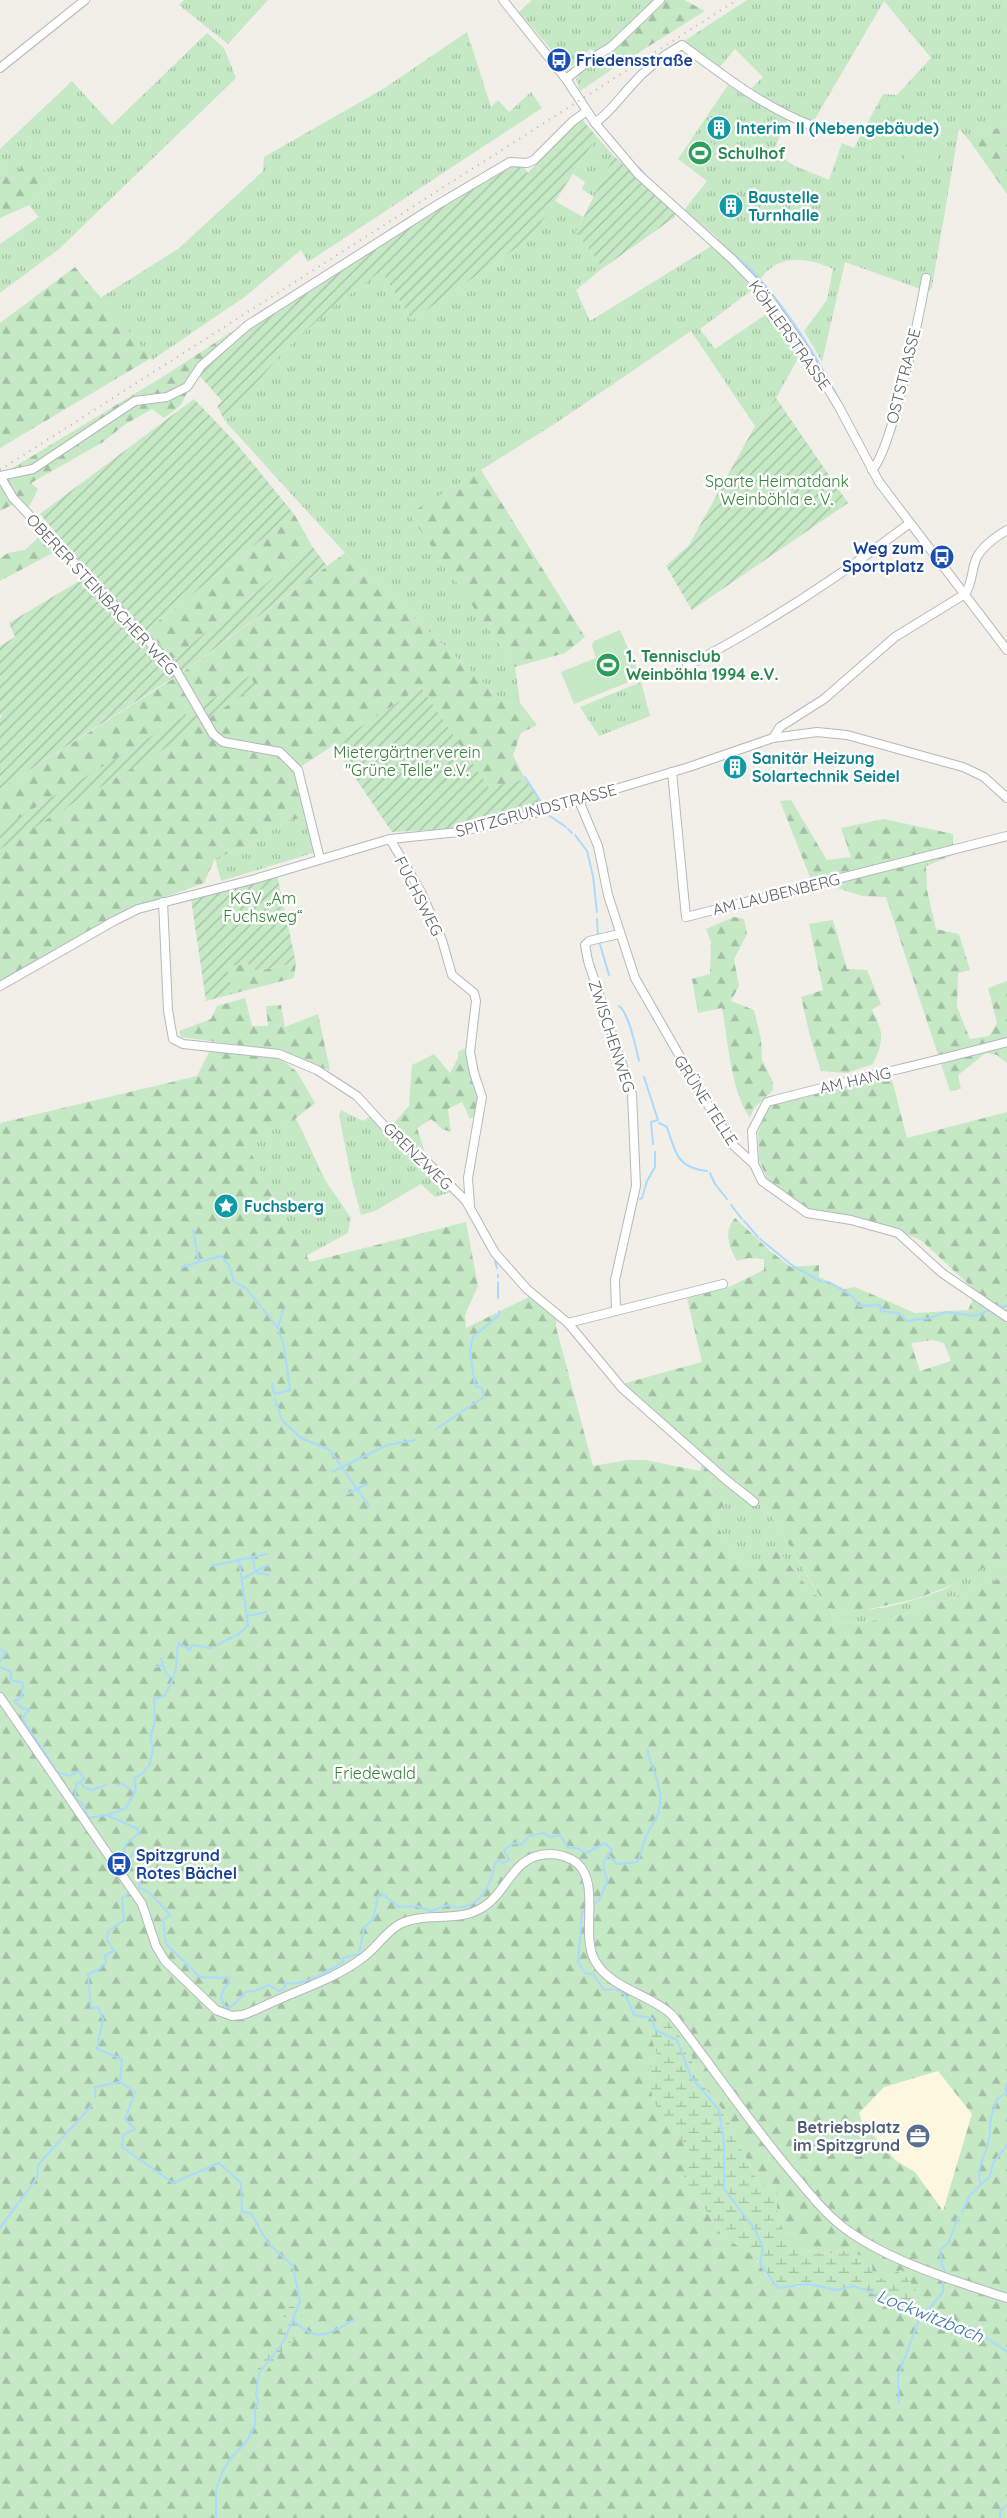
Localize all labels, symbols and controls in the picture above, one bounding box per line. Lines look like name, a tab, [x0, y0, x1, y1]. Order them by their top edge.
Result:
bus stop icon: Friedensstraße	[546, 47, 572, 73]
place label: Friedensstraße	[576, 50, 693, 70]
building icon: Interim II (Nebengebäude)	[706, 115, 732, 141]
place label: Interim II (Nebengebäude)	[736, 118, 939, 138]
sports icon: Schulhof	[687, 140, 713, 166]
place label: Schulhof	[718, 143, 785, 163]
place label: Baustelle Turnhalle	[748, 187, 819, 225]
building icon: Baustelle Turnhalle	[718, 193, 744, 219]
street label: KÖHLERSTRASSE	[745, 276, 835, 394]
street label: OSTSTRASSE	[881, 326, 925, 426]
park label: Sparte Heimatdank Weinböhla e. V.	[705, 471, 849, 509]
street label: OBERER STEINBACHER WEG	[22, 509, 182, 679]
place label: Weg zum Sportplatz	[842, 538, 924, 576]
bus stop icon: Weg zum Sportplatz	[929, 544, 955, 570]
place label: 1. Tennisclub Weinböhla 1994 e.V.	[626, 646, 778, 684]
sports icon: 1. Tennisclub Weinböhla 1994 e.V.	[595, 652, 621, 678]
park label: Mietergärtnerverein "Grüne Telle" e.V.	[333, 742, 481, 780]
place label: Sanitär Heizung Solartechnik Seidel	[752, 748, 900, 786]
building icon: Sanitär Heizung Solartechnik Seidel	[722, 754, 748, 780]
street label: SPITZGRUNDSTRASSE	[453, 779, 619, 841]
street label: FUCHSWEG	[390, 853, 448, 939]
street label: AM LAUBENBERG	[710, 869, 842, 919]
park label: KGV „Am Fuchsweg“	[223, 888, 303, 926]
street label: ZWISCHENWEG	[584, 977, 640, 1095]
street label: GRÜNE TELLE	[670, 1051, 742, 1149]
street label: AM HANG	[817, 1062, 893, 1098]
street label: GRENZWEG	[379, 1118, 457, 1194]
place icon: Fuchsberg	[213, 1193, 239, 1219]
place label: Fuchsberg	[244, 1196, 324, 1216]
park label: Friedewald	[334, 1763, 416, 1783]
place label: Spitzgrund Rotes Bächel	[136, 1845, 237, 1883]
bus stop icon: Spitzgrund Rotes Bächel	[106, 1851, 132, 1877]
place label: Betriebsplatz im Spitzgrund	[793, 2117, 900, 2155]
office icon: Betriebsplatz im Spitzgrund	[905, 2123, 931, 2149]
water label: Lockwitzbach	[874, 2284, 988, 2348]

